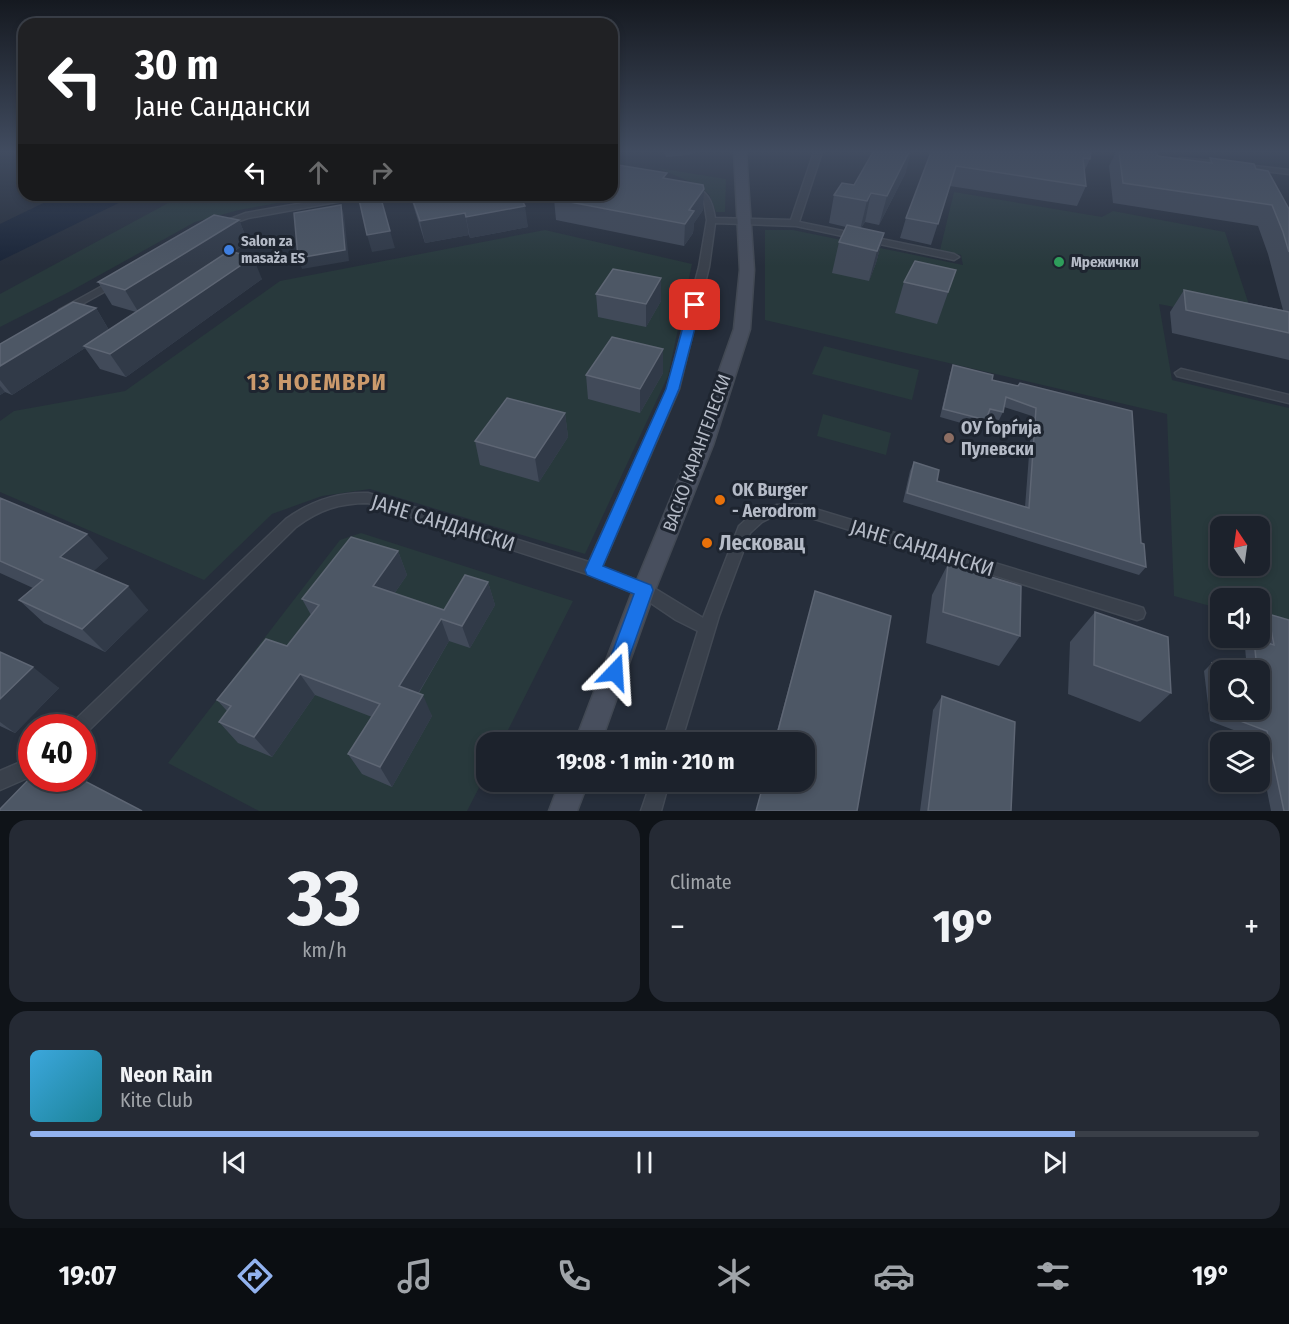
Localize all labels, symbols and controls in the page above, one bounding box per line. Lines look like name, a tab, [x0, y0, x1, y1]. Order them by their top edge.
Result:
text: 30 m	[135, 40, 219, 90]
icon: left	[36, 42, 114, 120]
text: Јане Сандански	[135, 91, 311, 123]
icon: left	[239, 156, 272, 189]
icon: ahead	[302, 156, 335, 189]
icon: right	[365, 156, 398, 189]
place label: Salon za masaža ES	[241, 232, 305, 267]
marker: Salon za masaža ES	[222, 243, 236, 257]
place label: Мрежички	[1071, 253, 1139, 271]
marker: Мрежички	[1052, 255, 1066, 269]
pin	[669, 279, 720, 330]
icon: arrive	[678, 288, 711, 321]
district label: 13 НОЕМВРИ	[247, 368, 387, 396]
street label: ВАСКО КАРАНГЕЛЕСКИ	[658, 371, 736, 535]
place label: ОУ Ѓорѓија Пулевски	[961, 416, 1042, 460]
marker: ОУ Ѓорѓија Пулевски	[942, 431, 956, 445]
place label: OK Burger - Aerodrom	[732, 479, 816, 522]
street label: ЈАНЕ САНДАНСКИ	[368, 489, 518, 557]
marker: OK Burger - Aerodrom	[713, 493, 727, 507]
street label: ЈАНЕ САНДАНСКИ	[847, 514, 997, 582]
north arrow	[1210, 516, 1270, 576]
map controls	[1210, 516, 1270, 792]
place label: Лесковац	[719, 530, 806, 556]
marker: Лесковац	[700, 536, 714, 550]
button: sound	[1210, 588, 1270, 648]
position arrow	[583, 640, 647, 704]
button: search	[1210, 660, 1270, 720]
speed limit sign: 40	[18, 714, 96, 792]
button: layers	[1210, 732, 1270, 792]
text: 19:08 · 1 min · 210 m	[556, 748, 735, 775]
text: 33	[288, 852, 361, 946]
text: Climate	[670, 870, 732, 894]
text: 19°	[933, 900, 996, 954]
text: −	[670, 907, 685, 947]
text: +	[1244, 907, 1259, 947]
text: km/h	[302, 938, 347, 962]
text: Neon Rain	[120, 1061, 213, 1088]
text: Kite Club	[120, 1088, 193, 1112]
icon: previous	[218, 1146, 251, 1179]
icon: pause	[628, 1146, 661, 1179]
icon: next	[1038, 1146, 1071, 1179]
icon: directions	[234, 1255, 276, 1297]
icon: music	[394, 1255, 436, 1297]
icon: phone	[553, 1255, 595, 1297]
icon: climate	[713, 1255, 755, 1297]
icon: car	[873, 1255, 915, 1297]
icon: filters	[1032, 1255, 1074, 1297]
text: 19:07	[59, 1260, 116, 1292]
text: 19°	[1192, 1260, 1230, 1292]

